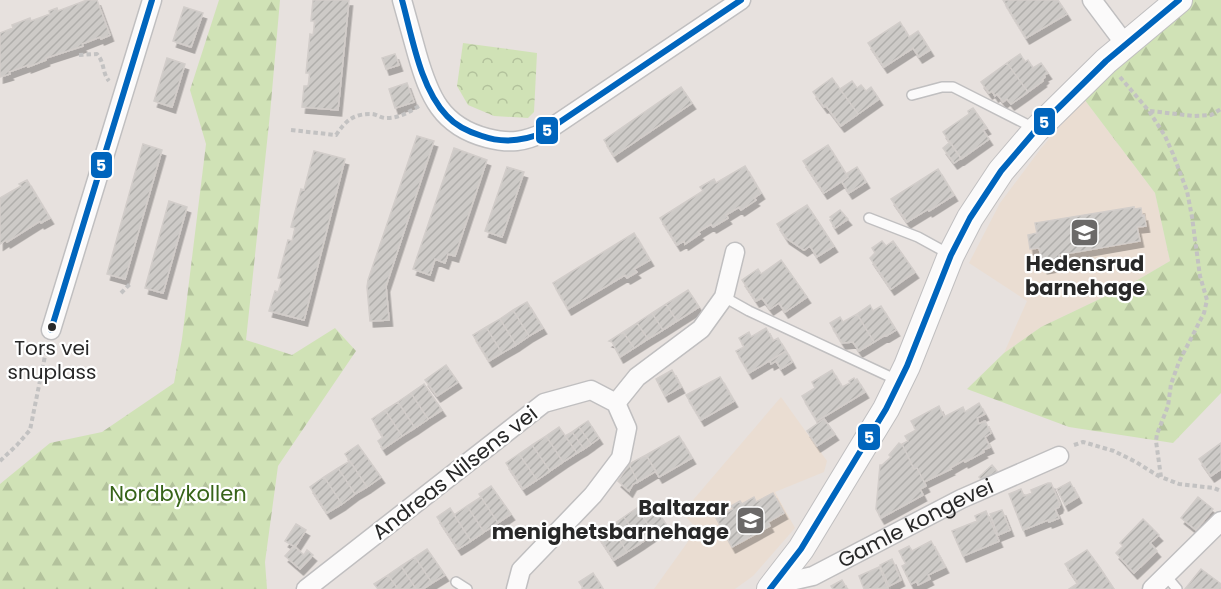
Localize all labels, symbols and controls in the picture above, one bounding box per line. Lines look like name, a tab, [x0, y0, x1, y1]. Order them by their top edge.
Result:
line badge: 5	[1033, 107, 1056, 136]
text: 5	[1039, 111, 1049, 134]
line badge: 5	[535, 116, 559, 145]
text: 5	[542, 119, 552, 142]
line badge: 5	[90, 151, 113, 179]
text: 5	[96, 154, 106, 177]
school or university icon: Hedensrud barnehage	[1069, 217, 1101, 249]
place label: Hedensrud barnehage	[1025, 249, 1145, 302]
marker: Tors vei snuplass	[46, 321, 58, 333]
place label: Tors vei snuplass	[8, 334, 96, 386]
street label: Andreas Nilsens vei	[366, 399, 543, 546]
line badge: 5	[857, 423, 881, 451]
text: 5	[864, 426, 874, 449]
street label: Gamle kongevei	[833, 472, 998, 575]
park label: Nordbykollen	[109, 479, 247, 508]
place label: Baltazar menighetsbarnehage	[492, 493, 729, 546]
school or university icon: Baltazar menighetsbarnehage	[734, 504, 766, 536]

